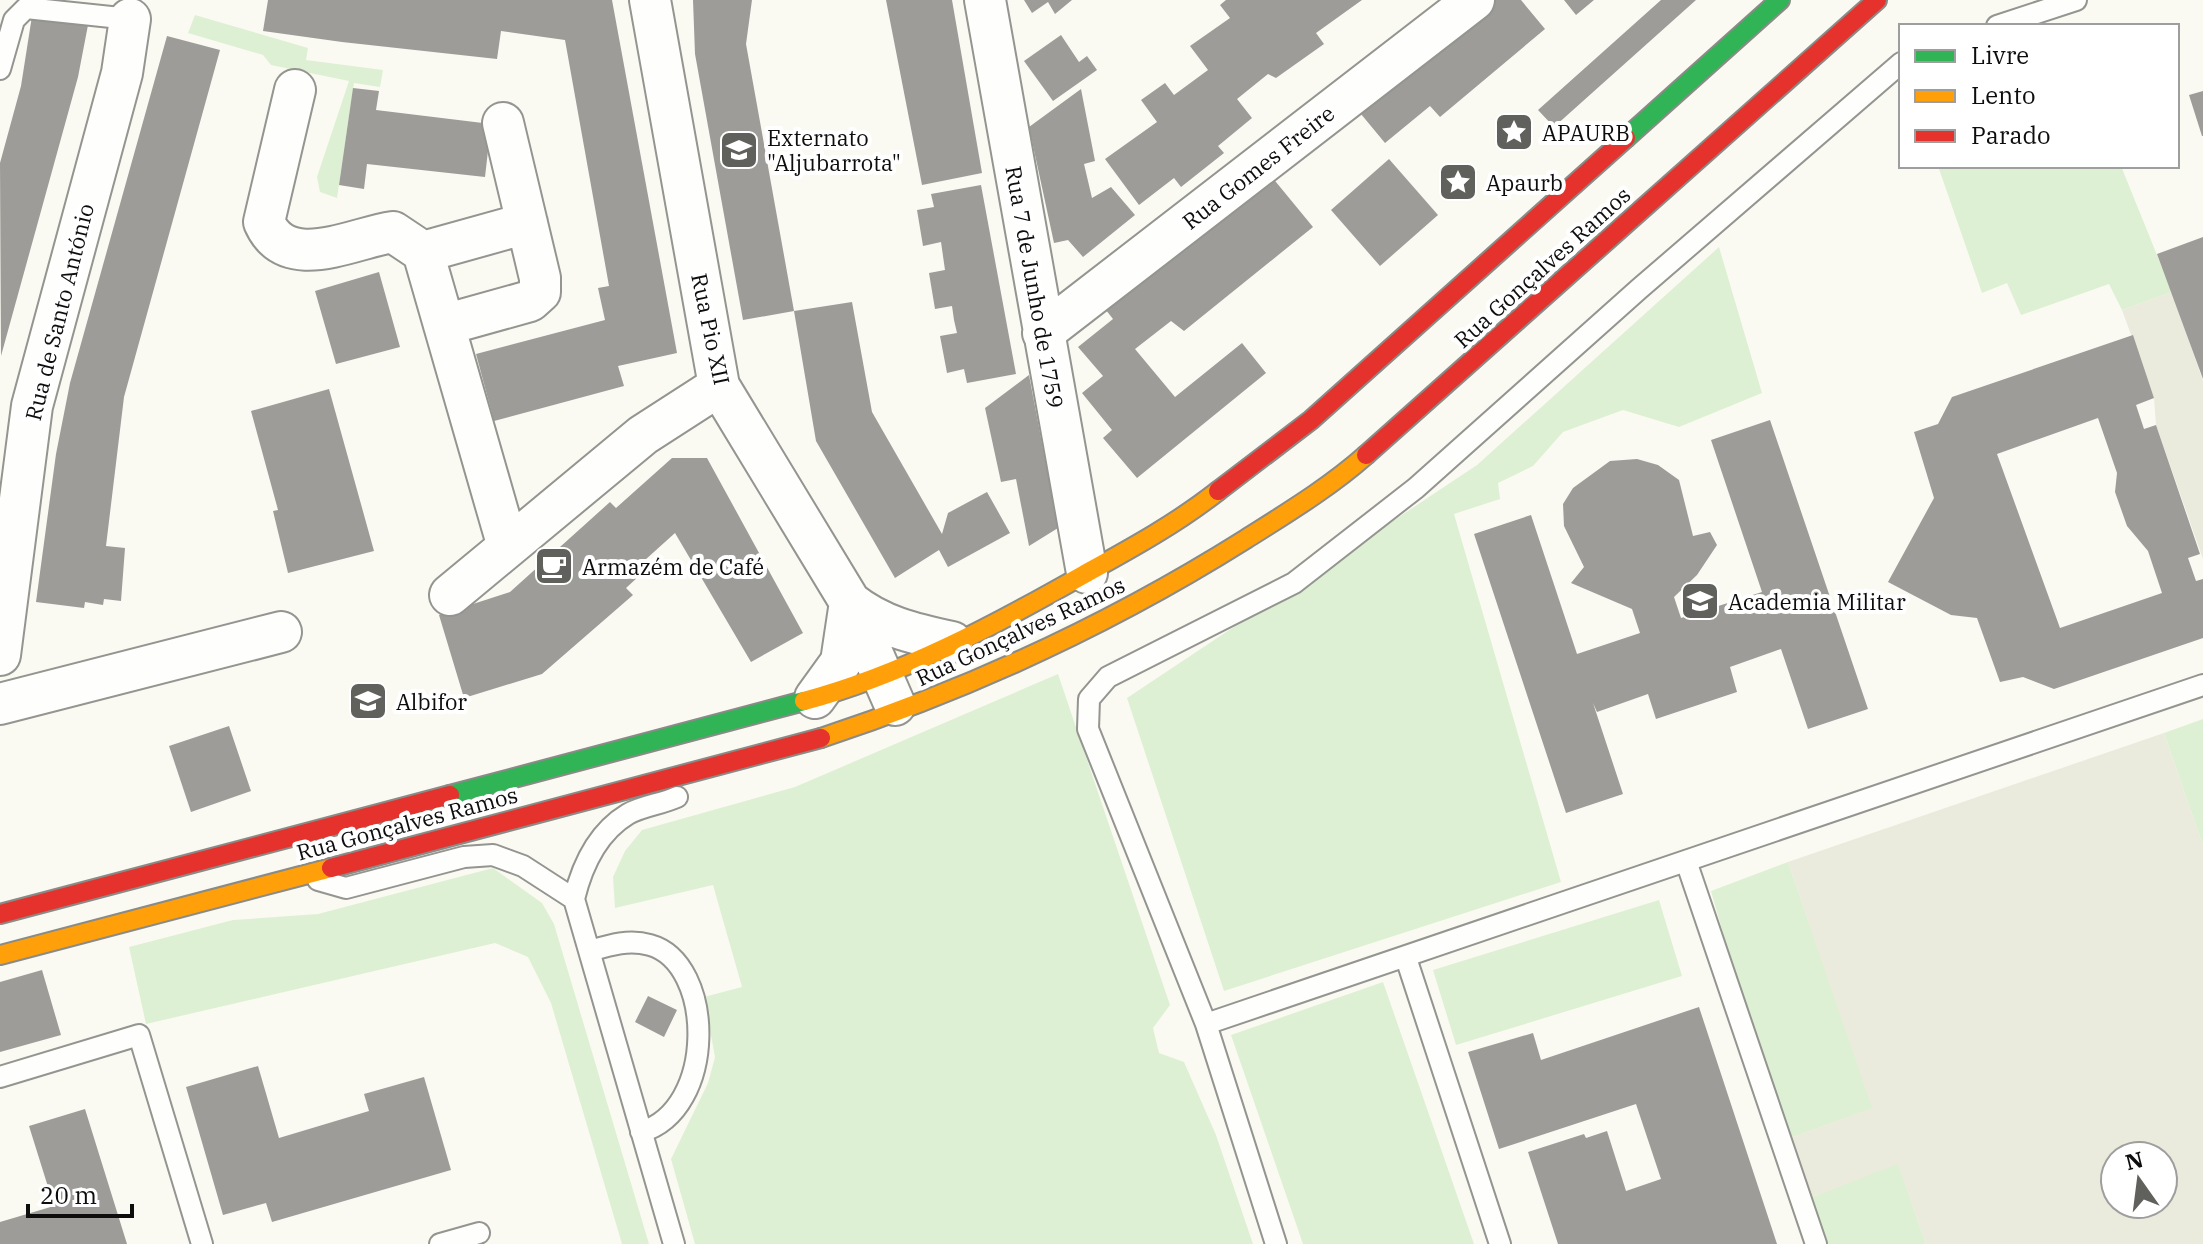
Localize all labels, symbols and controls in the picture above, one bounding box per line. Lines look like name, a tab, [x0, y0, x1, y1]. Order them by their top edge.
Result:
legend	[1899, 24, 2179, 168]
text: Livre	[1971, 39, 2029, 71]
text: Lento	[1971, 79, 2035, 111]
street label: Rua Gomes Freire	[1176, 98, 1340, 236]
place icon: APAURB	[1493, 111, 1535, 153]
place label: APAURB	[1542, 118, 1630, 147]
text: Parado	[1971, 119, 2051, 151]
place label: Externato "Aljubarrota"	[767, 123, 901, 177]
school or university icon: Externato "Aljubarrota"	[718, 129, 760, 171]
place icon: Apaurb	[1437, 161, 1479, 203]
street label: Rua 7 de Junho de 1759	[999, 163, 1071, 411]
place label: Apaurb	[1486, 168, 1563, 197]
street label: Rua Gonçalves Ramos	[1448, 180, 1636, 354]
street label: Rua de Santo António	[18, 200, 100, 424]
street label: Rua Pio XII	[685, 270, 737, 388]
cafe icon: Armazém de Café	[533, 545, 575, 587]
place label: Armazém de Café	[582, 552, 764, 581]
street label: Rua Gonçalves Ramos	[911, 570, 1129, 692]
school or university icon: Academia Militar	[1679, 580, 1721, 622]
place label: Academia Militar	[1728, 587, 1906, 616]
school or university icon: Albifor	[347, 680, 389, 722]
place label: Albifor	[396, 687, 467, 716]
street label: Rua Gonçalves Ramos	[293, 780, 521, 866]
north arrow	[2099, 1140, 2179, 1220]
text: N	[2122, 1144, 2146, 1176]
scale bar	[28, 1168, 132, 1218]
text: 20 m	[40, 1179, 97, 1211]

